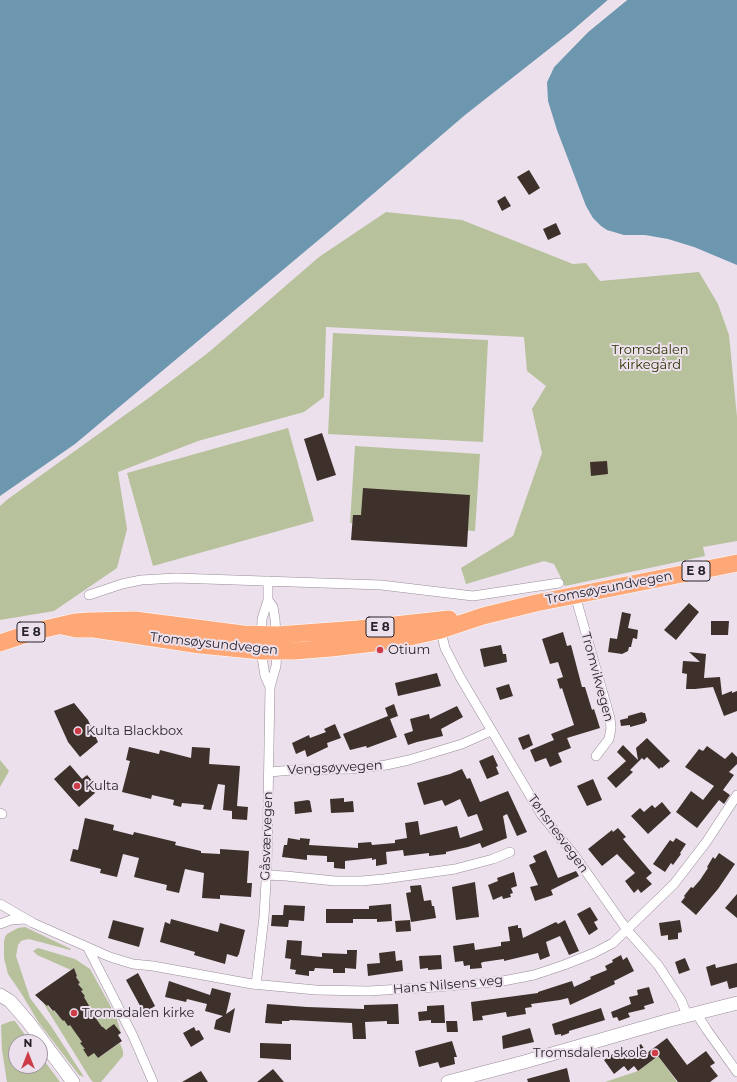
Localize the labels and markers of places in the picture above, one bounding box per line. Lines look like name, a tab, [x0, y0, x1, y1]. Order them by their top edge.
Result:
place label: Otium	[388, 642, 430, 658]
marker: Otium	[375, 645, 385, 655]
place label: Kulta Blackbox	[86, 723, 183, 739]
marker: Kulta Blackbox	[73, 726, 83, 736]
place label: Kulta	[85, 778, 119, 794]
marker: Kulta	[72, 781, 82, 791]
place label: Tromsdalen kirke	[82, 1005, 194, 1021]
marker: Tromsdalen kirke	[69, 1008, 79, 1018]
place label: Tromsdalen skole	[533, 1045, 647, 1061]
marker: Tromsdalen skole	[650, 1048, 660, 1058]

